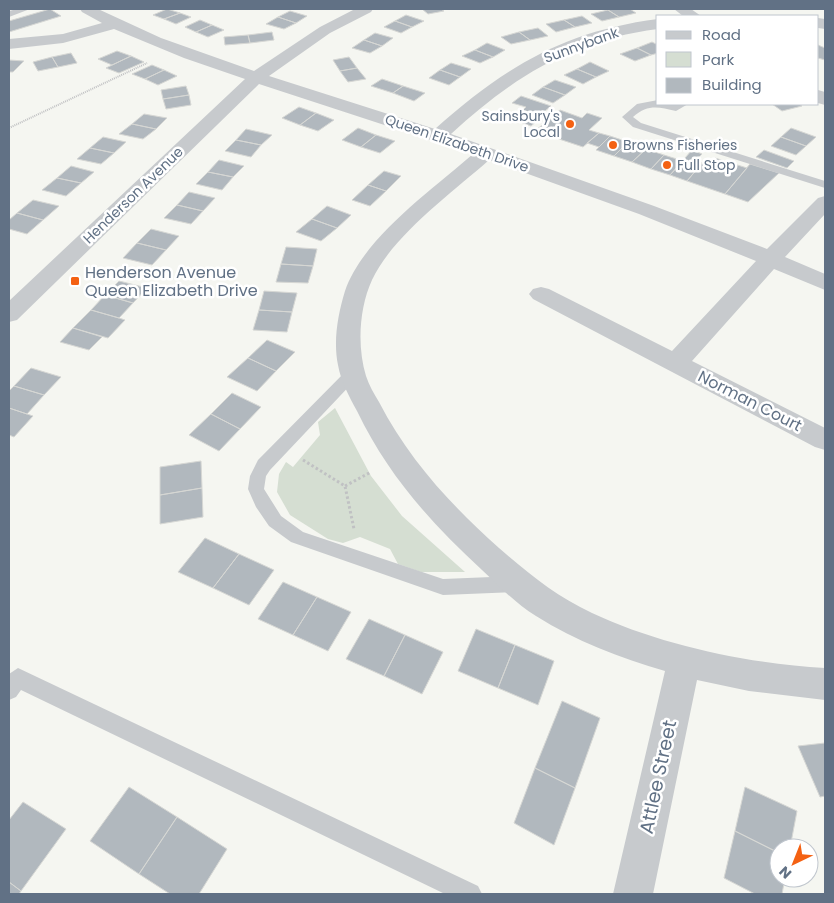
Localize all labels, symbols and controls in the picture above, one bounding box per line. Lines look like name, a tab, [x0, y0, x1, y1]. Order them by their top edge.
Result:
legend	[656, 15, 819, 105]
street label: Sunnybank	[541, 22, 622, 68]
text: Road	[702, 24, 741, 45]
text: Park	[702, 49, 734, 70]
text: Building	[702, 74, 762, 95]
place label: Sainsbury's Local	[482, 106, 560, 142]
street label: Queen Elizabeth Drive	[382, 109, 532, 177]
marker: Sainsbury's Local	[564, 118, 576, 130]
place label: Browns Fisheries	[623, 135, 737, 155]
marker: Browns Fisheries	[607, 139, 619, 151]
street label: Henderson Avenue	[78, 142, 188, 248]
place label: Full Stop	[677, 155, 735, 175]
marker: Full Stop	[661, 159, 673, 171]
place label: Henderson Avenue Queen Elizabeth Drive	[85, 261, 258, 302]
marker: Henderson Avenue Queen Elizabeth Drive	[69, 275, 81, 287]
street label: Norman Court	[694, 365, 806, 437]
street label: Attlee Street	[633, 718, 683, 836]
north arrow	[769, 838, 819, 888]
text: N	[774, 862, 796, 883]

